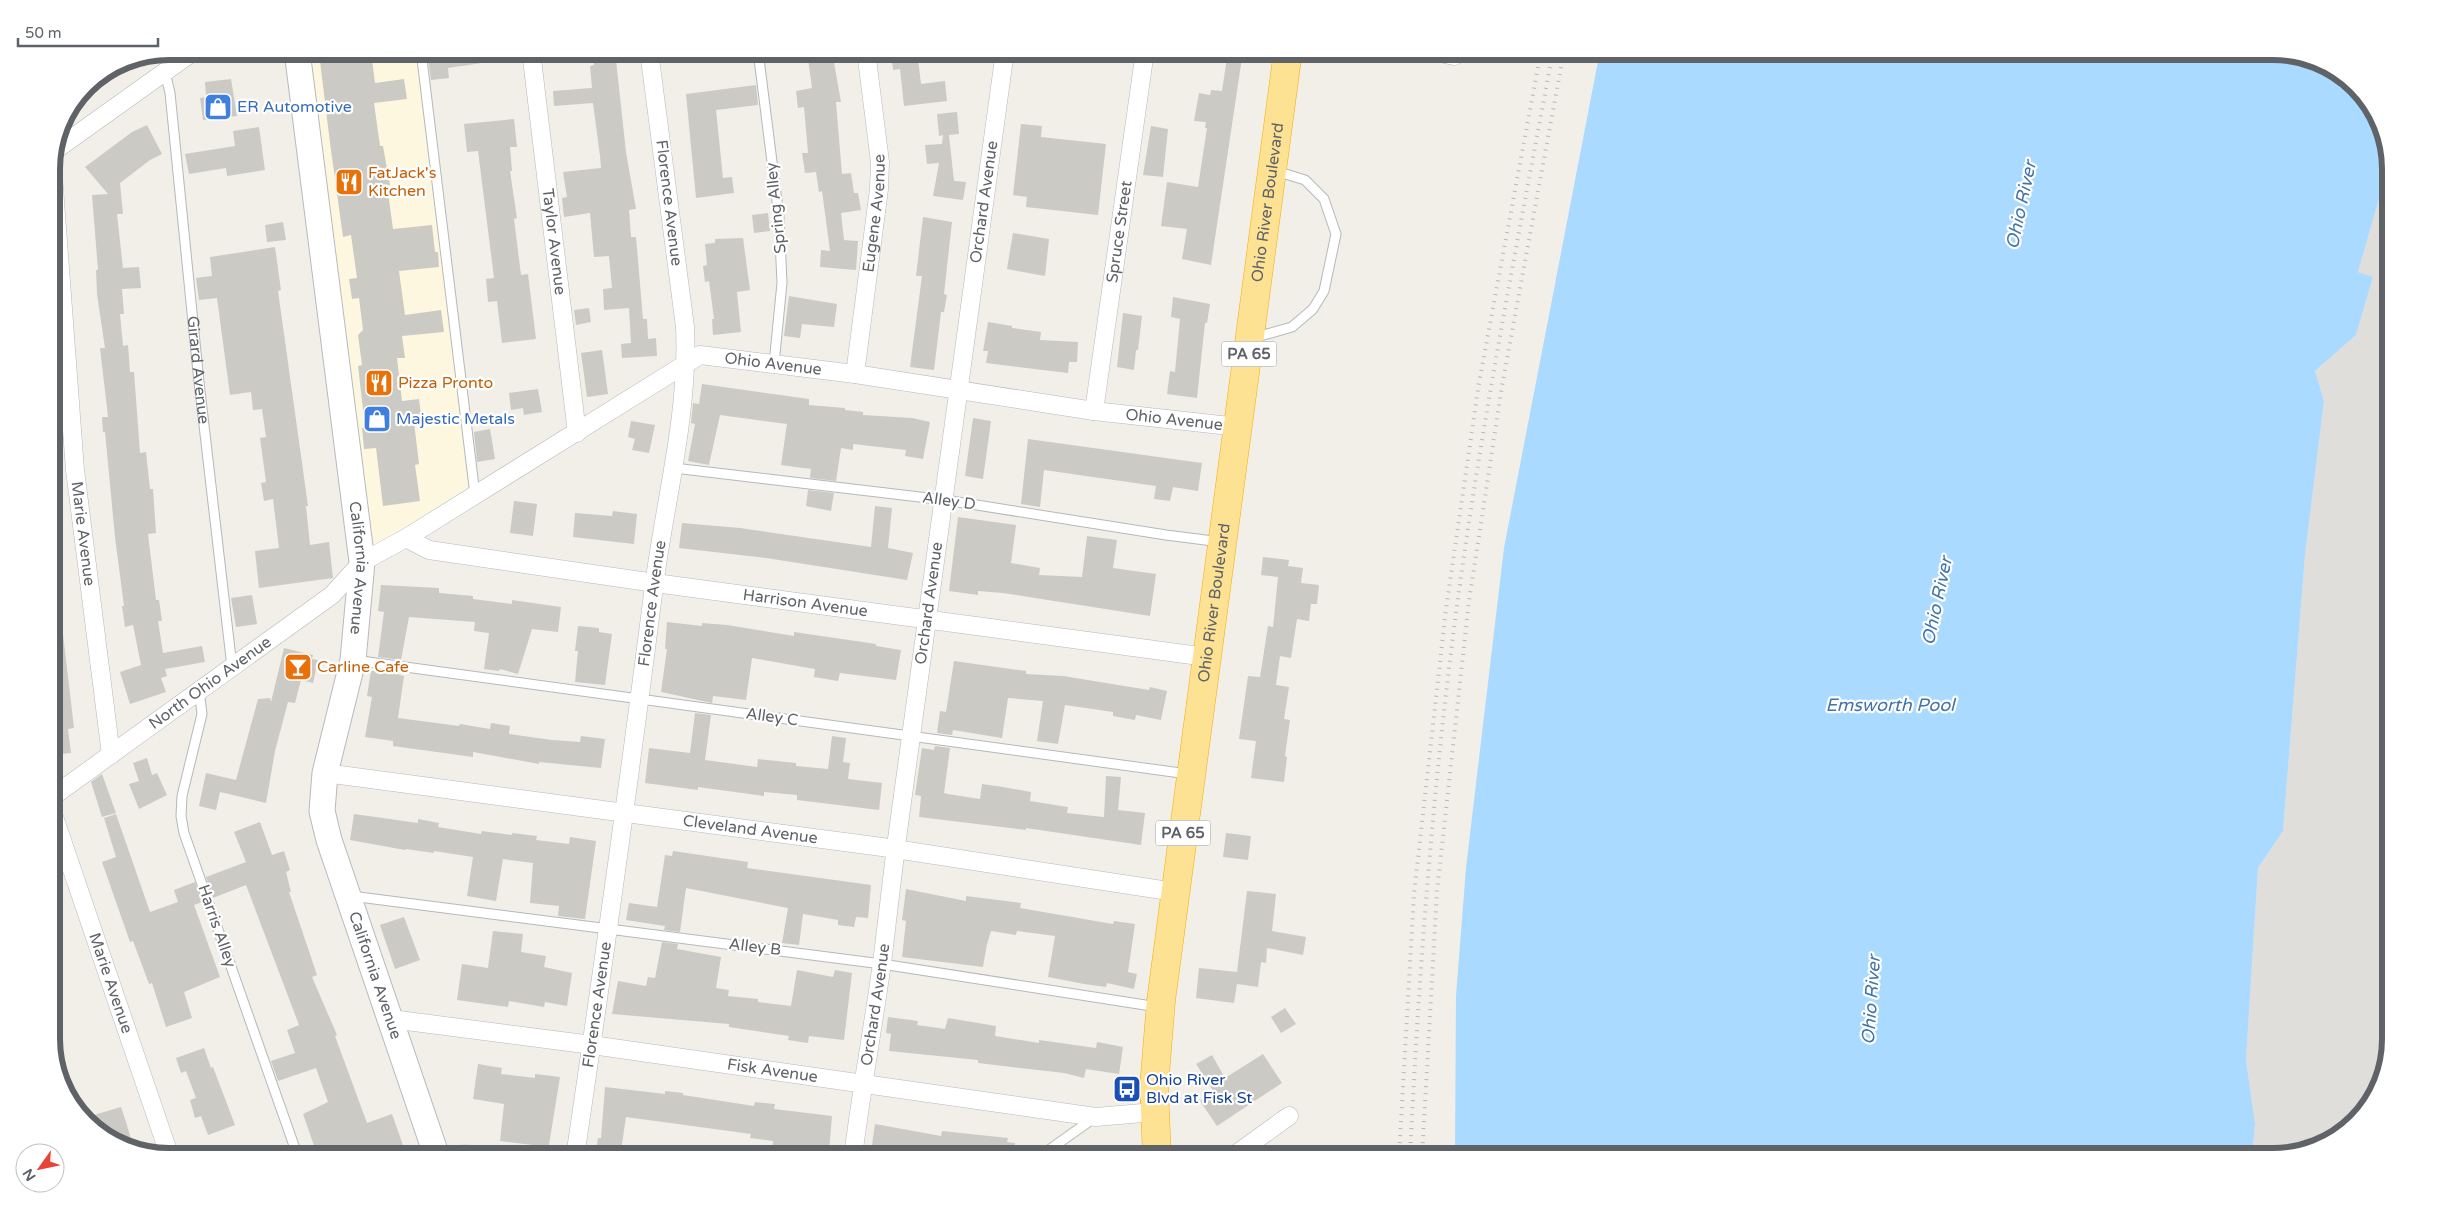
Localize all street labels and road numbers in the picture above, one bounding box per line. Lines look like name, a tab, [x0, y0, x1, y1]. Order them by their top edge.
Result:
street label: Ohio River Boulevard	[1247, 122, 1288, 283]
street label: Florence Avenue	[651, 139, 687, 267]
street label: Orchard Avenue	[966, 139, 1002, 265]
street label: Eugene Avenue	[858, 153, 890, 274]
street label: Spring Alley	[761, 161, 791, 254]
street label: Spruce Street	[1102, 179, 1137, 284]
street label: Taylor Avenue	[538, 187, 570, 296]
street label: Girard Avenue	[182, 315, 214, 425]
road number: PA 65	[1222, 342, 1276, 366]
street label: Ohio Avenue	[723, 348, 823, 380]
street label: Ohio Avenue	[1125, 405, 1224, 435]
street label: Marie Avenue	[67, 480, 100, 587]
street label: Alley D	[921, 487, 977, 515]
street label: California Avenue	[344, 500, 372, 635]
street label: Ohio River Boulevard	[1194, 522, 1235, 684]
street label: Florence Avenue	[634, 539, 671, 668]
street label: Orchard Avenue	[911, 541, 947, 666]
street label: Harrison Avenue	[742, 585, 869, 621]
street label: North Ohio Avenue	[145, 632, 275, 734]
street label: Alley C	[745, 703, 799, 731]
street label: Cleveland Avenue	[682, 811, 819, 848]
road number: PA 65	[1156, 820, 1210, 846]
street label: Harris Alley	[193, 882, 241, 971]
street label: California Avenue	[344, 909, 406, 1042]
street label: Marie Avenue	[84, 930, 137, 1036]
street label: Alley B	[728, 934, 782, 960]
street label: Florence Avenue	[578, 940, 616, 1069]
street label: Orchard Avenue	[856, 942, 894, 1067]
street label: Fisk Avenue	[726, 1054, 819, 1087]

